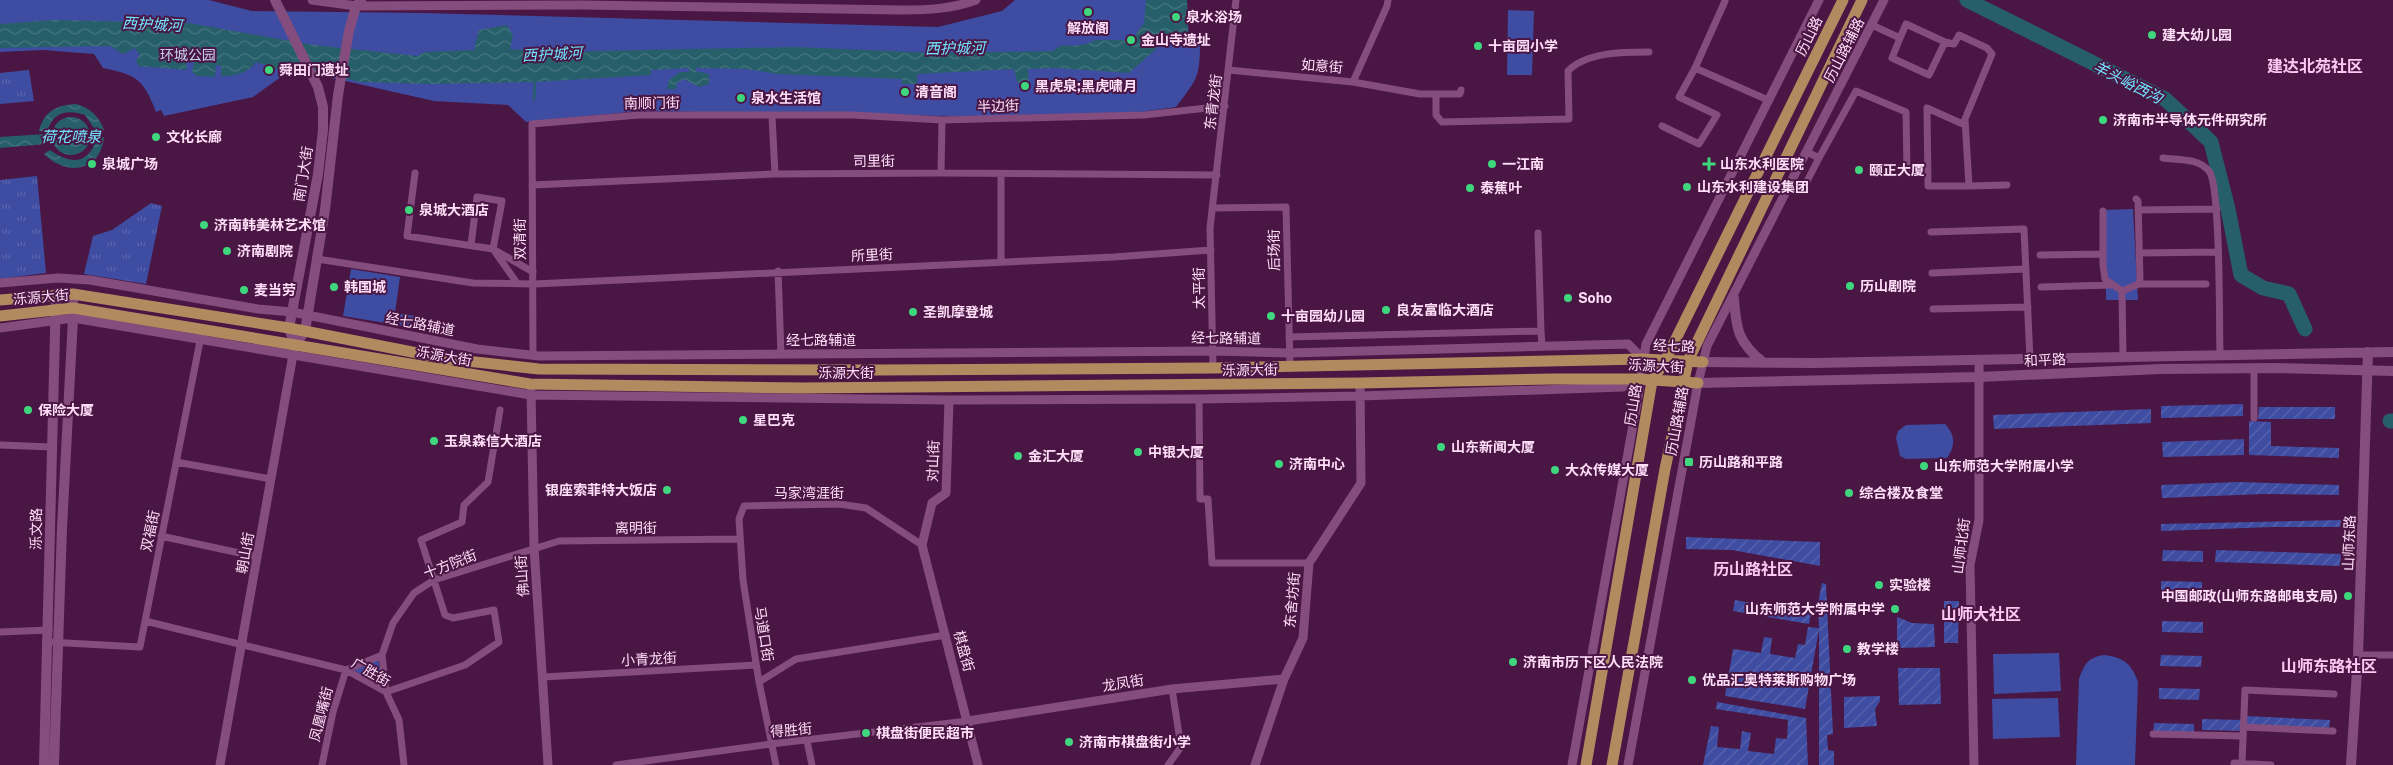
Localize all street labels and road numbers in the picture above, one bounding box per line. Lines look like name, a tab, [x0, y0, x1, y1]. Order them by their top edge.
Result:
street label: 历山路	[1793, 14, 1825, 58]
street label: 历山路辅路	[1821, 15, 1867, 85]
street label: 如意街	[1300, 56, 1344, 76]
street label: 东青龙街	[1202, 73, 1224, 131]
street label: 南顺门街	[624, 95, 680, 111]
street label: 半边街	[977, 97, 1019, 115]
street label: 南门大街	[291, 145, 315, 203]
street label: 司里街	[853, 153, 895, 169]
street label: 双清街	[512, 218, 528, 260]
street label: 后场街	[1266, 229, 1282, 271]
street label: 所里街	[851, 246, 893, 264]
street label: 太平街	[1191, 267, 1207, 309]
street label: 泺源大街	[12, 287, 70, 307]
street label: 经七路辅道	[384, 309, 456, 339]
street label: 经七路辅道	[1191, 329, 1261, 347]
street label: 经七路辅道	[786, 332, 856, 348]
street label: 经七路	[1653, 337, 1695, 355]
street label: 泺源大街	[415, 343, 473, 369]
street label: 和平路	[2024, 351, 2066, 369]
street label: 泺源大街	[1628, 357, 1684, 375]
street label: 泺源大街	[1222, 362, 1278, 378]
street label: 泺源大街	[818, 365, 874, 381]
street label: 历山路	[1622, 383, 1644, 427]
street label: 历山路辅路	[1663, 385, 1691, 457]
street label: 对山街	[924, 440, 942, 482]
street label: 马家湾涯街	[774, 485, 844, 501]
street label: 泺文路	[28, 508, 44, 550]
street label: 双福街	[138, 509, 162, 553]
street label: 山师东路	[2340, 515, 2358, 571]
street label: 山师北街	[1950, 517, 1972, 575]
street label: 离明街	[615, 520, 657, 536]
street label: 朝山街	[233, 531, 257, 575]
street label: 十方院街	[421, 546, 479, 582]
street label: 佛山街	[513, 554, 531, 598]
street label: 东舍坊街	[1282, 571, 1302, 629]
street label: 马道口街	[752, 605, 776, 663]
street label: 棋盘街	[951, 629, 977, 673]
street label: 小青龙街	[621, 650, 677, 668]
street label: 广胜街	[349, 655, 393, 689]
street label: 龙凤街	[1101, 672, 1145, 694]
street label: 凤凰嘴街	[306, 685, 336, 743]
street label: 得胜街	[769, 720, 813, 740]

